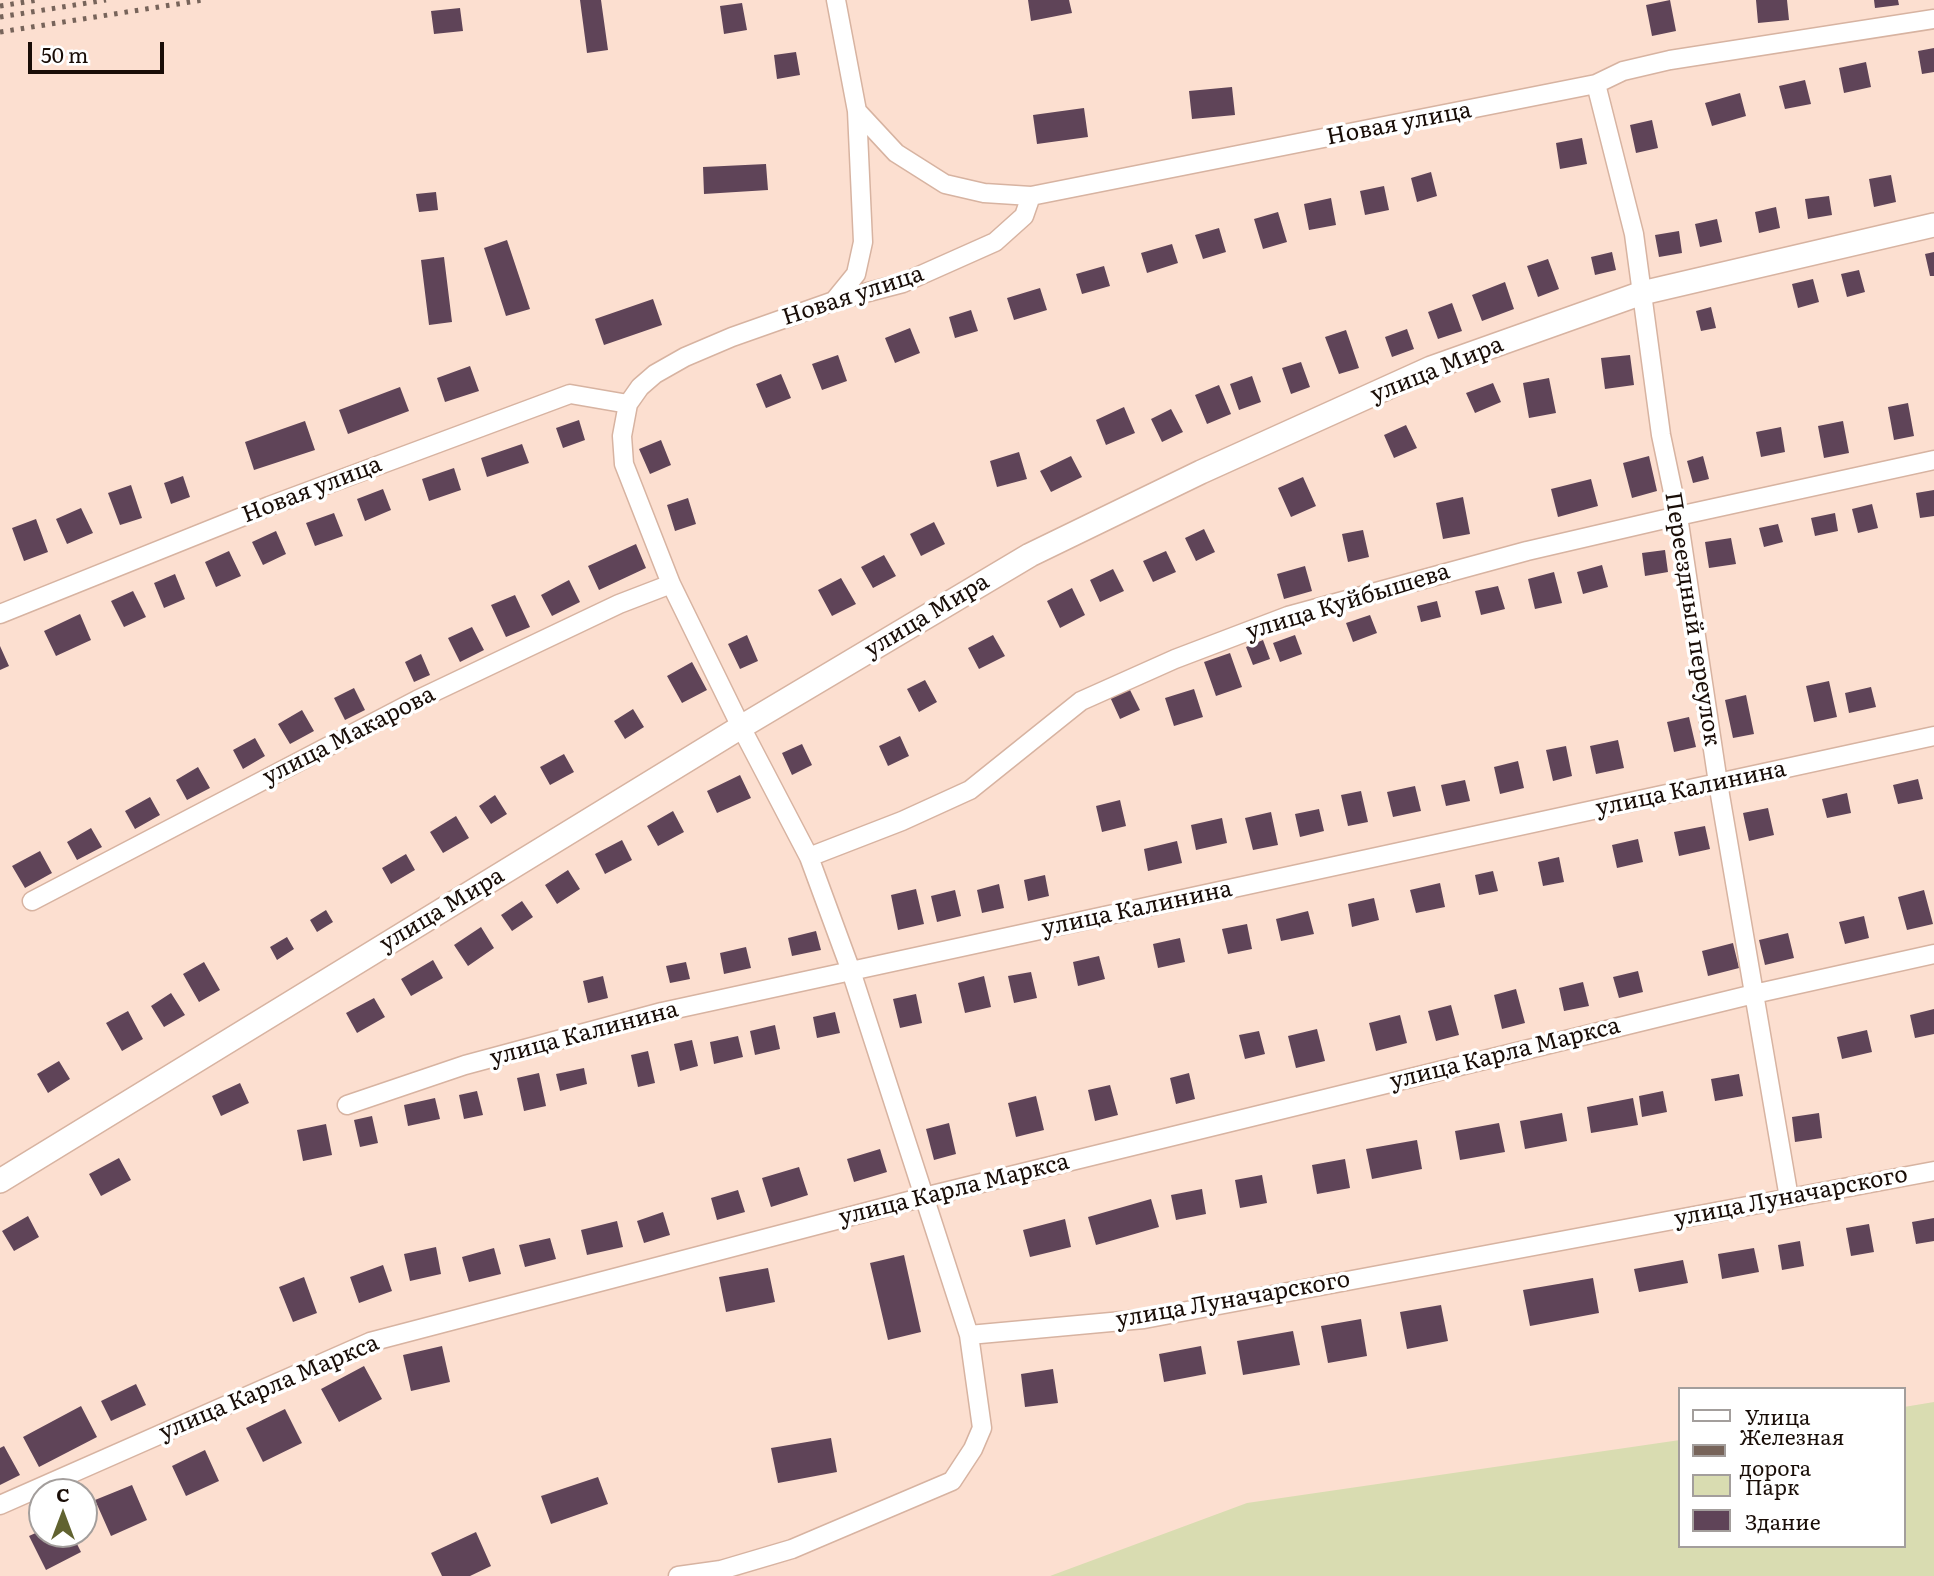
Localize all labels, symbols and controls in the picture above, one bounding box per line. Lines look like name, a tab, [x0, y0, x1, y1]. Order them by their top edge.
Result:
scale bar	[32, 28, 168, 72]
text: 50 m	[41, 38, 88, 69]
street label: Новая улица	[1324, 96, 1474, 152]
street label: Новая улица	[779, 260, 927, 332]
street label: улица Мира	[1367, 331, 1507, 409]
street label: Новая улица	[238, 451, 386, 529]
street label: Переездный переулок	[1658, 490, 1726, 748]
street label: улица Куйбышева	[1243, 558, 1453, 646]
street label: улица Мира	[860, 568, 994, 664]
street label: улица Макарова	[258, 681, 440, 791]
street label: улица Калинина	[1593, 755, 1789, 823]
street label: улица Мира	[375, 862, 509, 958]
street label: улица Калинина	[1039, 875, 1235, 943]
street label: улица Калинина	[487, 996, 681, 1072]
street label: улица Карла Маркса	[1387, 1012, 1623, 1096]
street label: улица Карла Маркса	[836, 1148, 1072, 1232]
street label: улица Луначарского	[1672, 1161, 1910, 1233]
street label: улица Луначарского	[1114, 1266, 1352, 1334]
street label: улица Карла Маркса	[155, 1329, 383, 1447]
legend	[1678, 1387, 1906, 1548]
text: Улица	[1745, 1400, 1810, 1431]
text: Железная дорога	[1740, 1420, 1844, 1482]
text: Парк	[1745, 1470, 1799, 1501]
north arrow	[28, 1478, 98, 1548]
text: С	[56, 1480, 70, 1508]
text: Здание	[1745, 1505, 1821, 1536]

